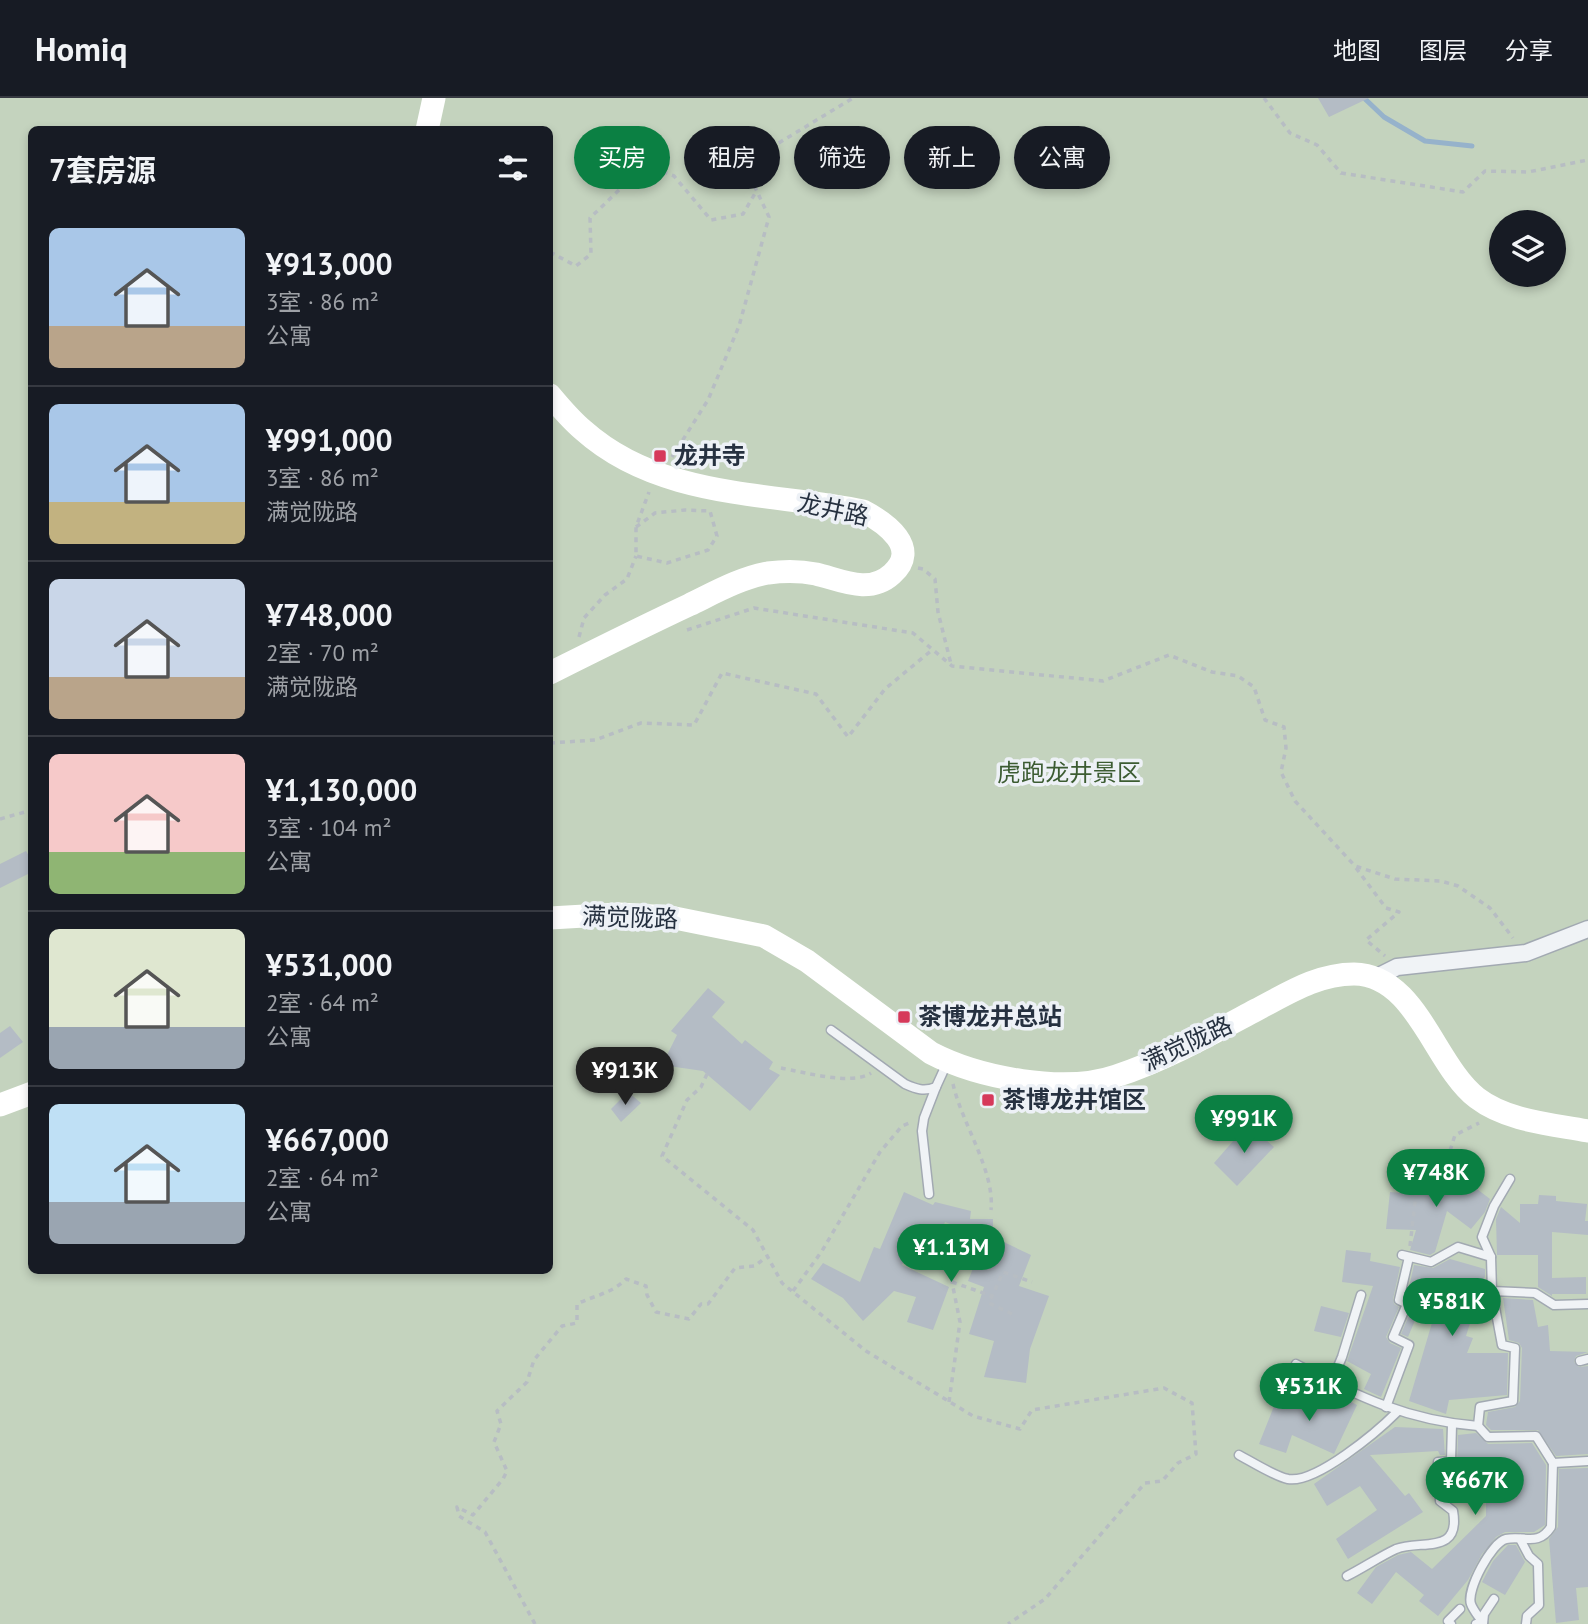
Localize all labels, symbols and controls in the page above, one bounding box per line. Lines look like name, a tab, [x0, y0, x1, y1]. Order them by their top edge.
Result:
text: Homiq	[35, 27, 127, 70]
text: 地图	[1333, 35, 1381, 66]
text: 图层	[1419, 35, 1467, 66]
text: 分享	[1505, 35, 1553, 66]
chip: 买房	[574, 126, 670, 189]
chip: 租房	[684, 126, 780, 189]
chip: 筛选	[794, 126, 890, 189]
chip: 新上	[904, 126, 1000, 189]
chip: 公寓	[1014, 126, 1110, 189]
icon: filters	[494, 149, 532, 187]
text: 7套房源	[49, 150, 156, 189]
map controls	[1489, 210, 1566, 287]
button: layers	[1489, 210, 1566, 287]
text: ¥913,000	[266, 244, 393, 283]
icon: home	[105, 256, 189, 340]
text: 3室 · 86 m²	[266, 287, 379, 316]
text: 公寓	[266, 321, 312, 350]
text: ¥991,000	[266, 420, 393, 459]
icon: home	[105, 432, 189, 516]
place label: 龙井寺	[674, 440, 746, 471]
marker: 龙井寺	[652, 448, 668, 464]
text: 3室 · 86 m²	[266, 463, 379, 492]
street label: 龙井路	[795, 487, 872, 532]
text: 满觉陇路	[266, 497, 358, 526]
text: ¥748,000	[266, 595, 393, 634]
icon: home	[105, 607, 189, 691]
text: 2室 · 70 m²	[266, 638, 379, 667]
text: 满觉陇路	[266, 672, 358, 701]
park label: 虎跑龙井景区	[997, 757, 1141, 788]
text: ¥1,130,000	[266, 770, 417, 809]
icon: home	[105, 782, 189, 866]
text: 3室 · 104 m²	[266, 813, 391, 842]
text: 公寓	[266, 847, 312, 876]
street label: 满觉陇路	[582, 900, 679, 935]
text: ¥531,000	[266, 945, 393, 984]
icon: home	[105, 957, 189, 1041]
text: 2室 · 64 m²	[266, 988, 379, 1017]
place label: 茶博龙井总站	[918, 1001, 1062, 1032]
marker: 茶博龙井总站	[896, 1009, 912, 1025]
street label: 满觉陇路	[1137, 1009, 1237, 1078]
text: 公寓	[266, 1022, 312, 1051]
pin: ¥913K	[576, 1048, 674, 1107]
text: ¥913K	[592, 1055, 658, 1084]
place label: 茶博龙井馆区	[1002, 1084, 1146, 1115]
marker: 茶博龙井馆区	[980, 1092, 996, 1108]
pin: ¥991K	[1195, 1096, 1293, 1155]
text: ¥991K	[1211, 1103, 1277, 1132]
text: ¥667,000	[266, 1120, 389, 1159]
icon: home	[105, 1132, 189, 1216]
pin: ¥748K	[1387, 1150, 1485, 1209]
text: ¥748K	[1403, 1157, 1469, 1186]
text: 2室 · 64 m²	[266, 1163, 379, 1192]
text: 公寓	[266, 1197, 312, 1226]
pin: ¥1.13M	[894, 1224, 1008, 1284]
text: ¥1.13M	[913, 1232, 989, 1261]
pin: ¥581K	[1403, 1278, 1501, 1338]
text: ¥581K	[1419, 1286, 1485, 1315]
pin: ¥531K	[1260, 1364, 1358, 1423]
text: ¥531K	[1276, 1371, 1342, 1400]
pin: ¥667K	[1426, 1458, 1524, 1517]
text: ¥667K	[1442, 1465, 1508, 1494]

